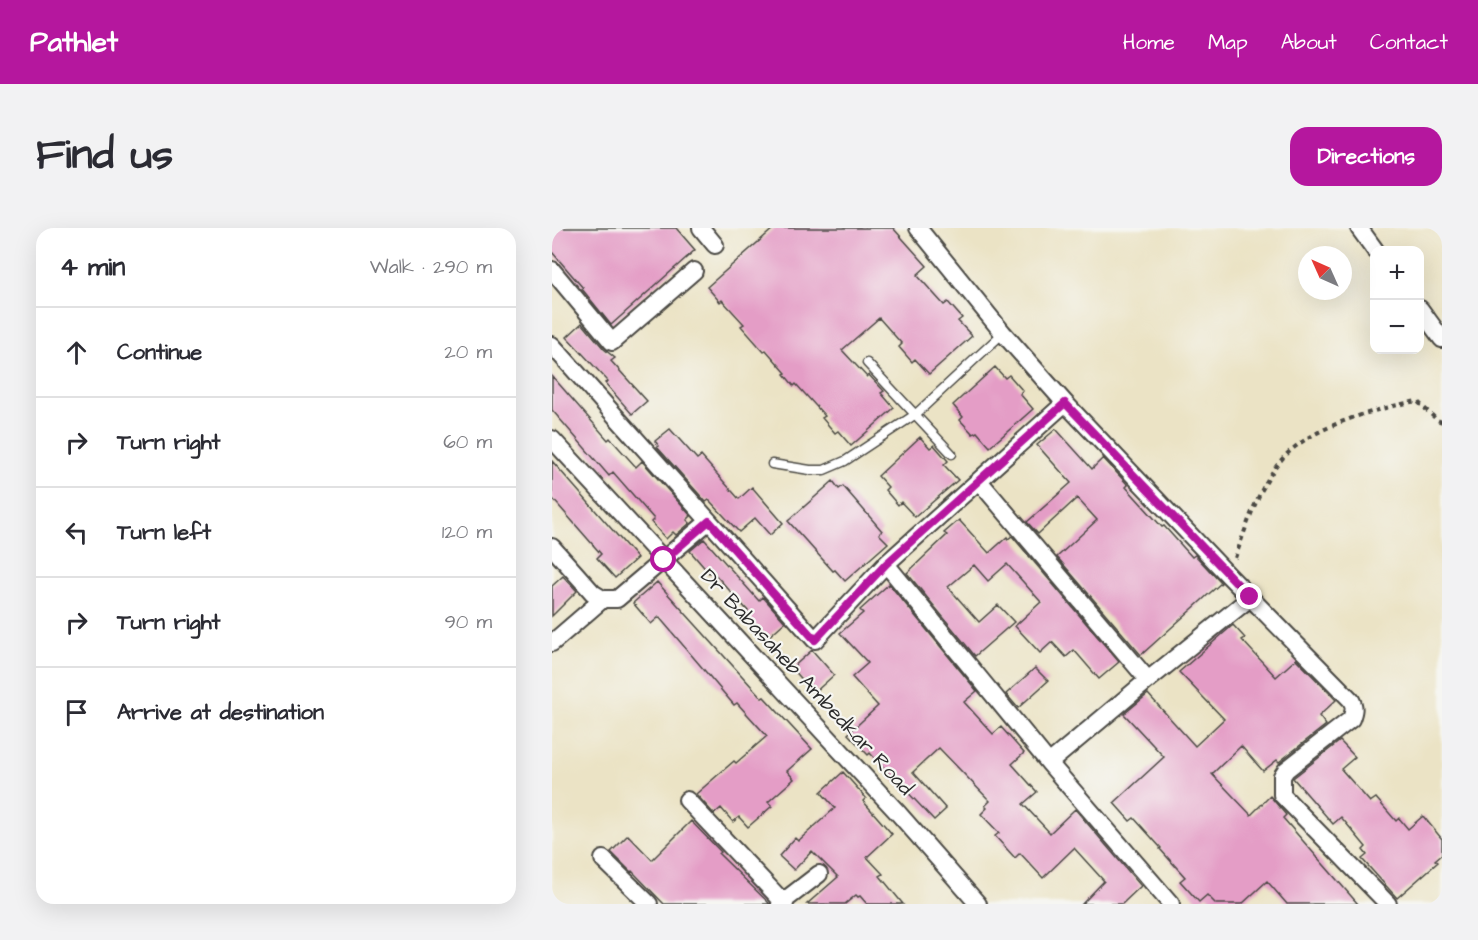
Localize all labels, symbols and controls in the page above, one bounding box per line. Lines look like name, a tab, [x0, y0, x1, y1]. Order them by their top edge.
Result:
text: Pathlet	[30, 23, 118, 62]
text: Home	[1123, 28, 1175, 57]
text: Map	[1208, 28, 1248, 57]
text: About	[1281, 28, 1337, 57]
text: Contact	[1370, 28, 1448, 57]
text: Find us	[36, 127, 173, 185]
button: Directions	[1290, 127, 1442, 186]
north arrow	[1298, 246, 1352, 300]
map controls	[1370, 246, 1424, 354]
button: +	[1370, 246, 1424, 300]
text: 4 min	[60, 249, 125, 285]
text: Walk · 290 m	[370, 253, 492, 281]
button: −	[1370, 300, 1424, 354]
icon: ahead	[60, 336, 93, 369]
text: Continue	[117, 337, 202, 368]
text: 20 m	[444, 338, 492, 366]
icon: right	[60, 426, 93, 459]
text: Turn right	[117, 427, 220, 458]
text: 60 m	[443, 428, 492, 456]
icon: left	[60, 516, 93, 549]
text: Turn left	[117, 517, 211, 548]
text: 120 m	[442, 518, 492, 546]
route start	[650, 546, 676, 572]
street label: Dr Babasaheb Ambedkar Road	[694, 562, 920, 802]
route end	[1236, 583, 1262, 609]
icon: right	[60, 606, 93, 639]
text: Turn right	[117, 607, 220, 638]
text: 90 m	[444, 608, 492, 636]
icon: arrive	[60, 696, 93, 729]
text: Arrive at destination	[117, 697, 324, 728]

